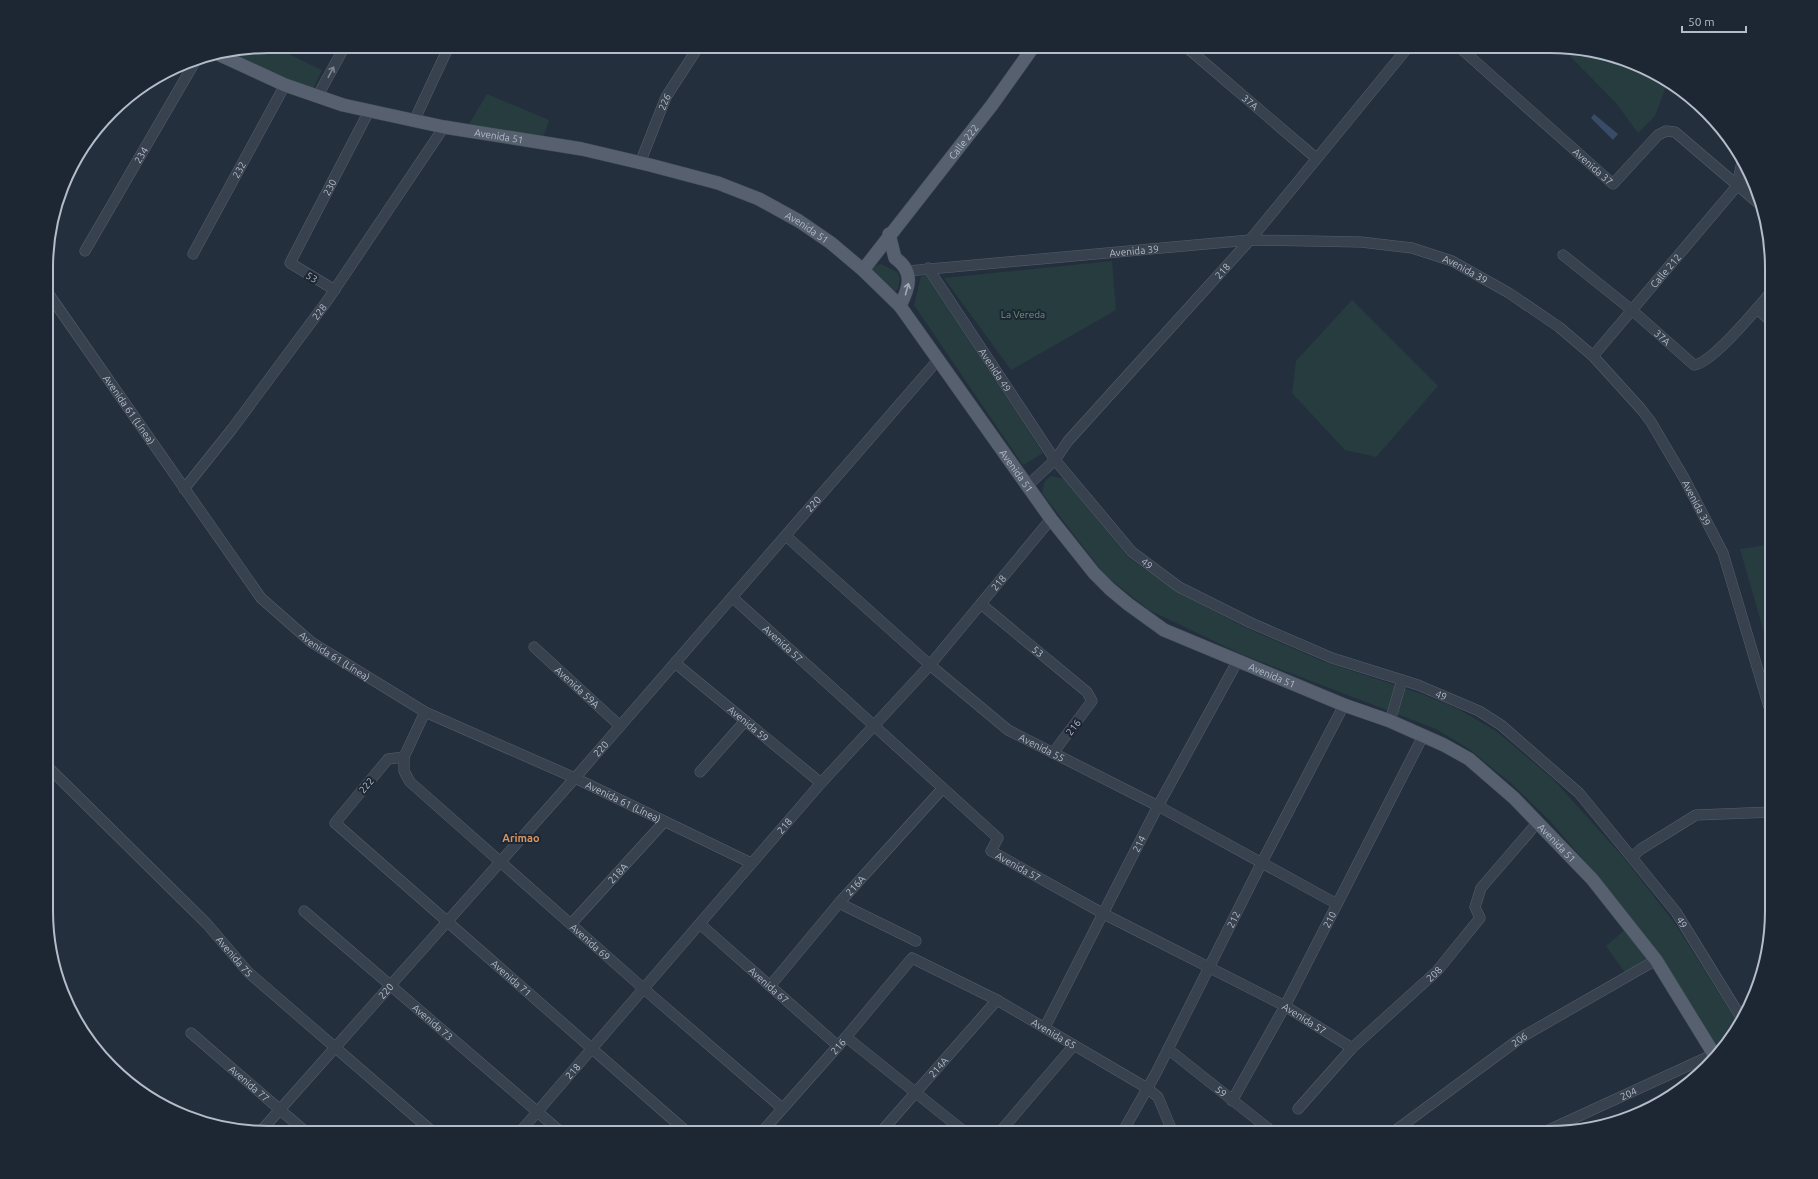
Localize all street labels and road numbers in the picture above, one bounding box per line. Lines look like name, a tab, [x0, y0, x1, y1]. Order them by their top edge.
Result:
street label: 226	[656, 91, 673, 112]
street label: 37A	[1240, 92, 1261, 113]
street label: Calle 222	[947, 122, 981, 162]
street label: Avenida 51	[474, 127, 524, 146]
street label: 234	[132, 145, 150, 165]
street label: Avenida 37	[1571, 146, 1615, 187]
street label: 232	[230, 160, 248, 180]
street label: 230	[321, 177, 339, 197]
street label: Avenida 51	[783, 210, 831, 246]
street label: Avenida 39	[1109, 243, 1159, 259]
street label: Calle 212	[1648, 252, 1683, 290]
street label: Avenida 39	[1441, 253, 1489, 286]
street label: 218	[1213, 261, 1233, 281]
street label: 53	[304, 270, 319, 285]
street label: 228	[310, 302, 329, 322]
street label: 37A	[1652, 327, 1673, 348]
street label: Avenida 49	[977, 346, 1013, 394]
street label: Avenida 61 (Línea)	[101, 373, 157, 446]
street label: Avenida 51	[997, 448, 1035, 494]
street label: Avenida 39	[1680, 478, 1713, 527]
street label: 220	[804, 494, 823, 514]
street label: 49	[1139, 556, 1155, 571]
street label: 218	[989, 573, 1009, 593]
street label: Avenida 57	[761, 623, 805, 664]
street label: Avenida 61 (Línea)	[297, 629, 372, 683]
street label: 53	[1030, 644, 1045, 659]
street label: Avenida 51	[1247, 661, 1297, 690]
street label: Avenida 59A	[553, 664, 602, 711]
street label: 49	[1434, 688, 1448, 703]
street label: Avenida 59	[725, 704, 771, 744]
street label: 216	[1064, 717, 1083, 737]
street label: Avenida 55	[1017, 732, 1066, 764]
street label: 220	[591, 739, 611, 759]
street label: 222	[357, 775, 376, 795]
street label: Avenida 61 (Línea)	[584, 779, 662, 825]
street label: 218	[775, 816, 795, 836]
street label: Avenida 51	[1536, 821, 1578, 865]
street label: 214	[1130, 833, 1148, 854]
street label: Avenida 57	[994, 850, 1042, 884]
street label: 218A	[606, 861, 630, 886]
street label: 216A	[844, 873, 868, 898]
street label: 212	[1225, 909, 1242, 930]
street label: 210	[1321, 909, 1339, 930]
street label: 49	[1674, 915, 1689, 930]
street label: Avenida 69	[568, 921, 612, 962]
street label: Avenida 75	[214, 934, 254, 979]
street label: Avenida 71	[489, 958, 533, 999]
street label: 208	[1424, 964, 1445, 984]
street label: Avenida 67	[746, 965, 791, 1006]
street label: 220	[376, 981, 396, 1001]
street label: Avenida 57	[1280, 1001, 1328, 1036]
street label: Avenida 73	[410, 1002, 455, 1043]
street label: Avenida 65	[1030, 1017, 1078, 1051]
street label: 206	[1509, 1030, 1530, 1049]
street label: 216	[829, 1036, 848, 1056]
street label: 214A	[927, 1054, 951, 1080]
street label: 218	[563, 1061, 583, 1081]
street label: Avenida 77	[227, 1063, 271, 1104]
street label: 59	[1213, 1084, 1229, 1099]
street label: 204	[1619, 1085, 1639, 1102]

